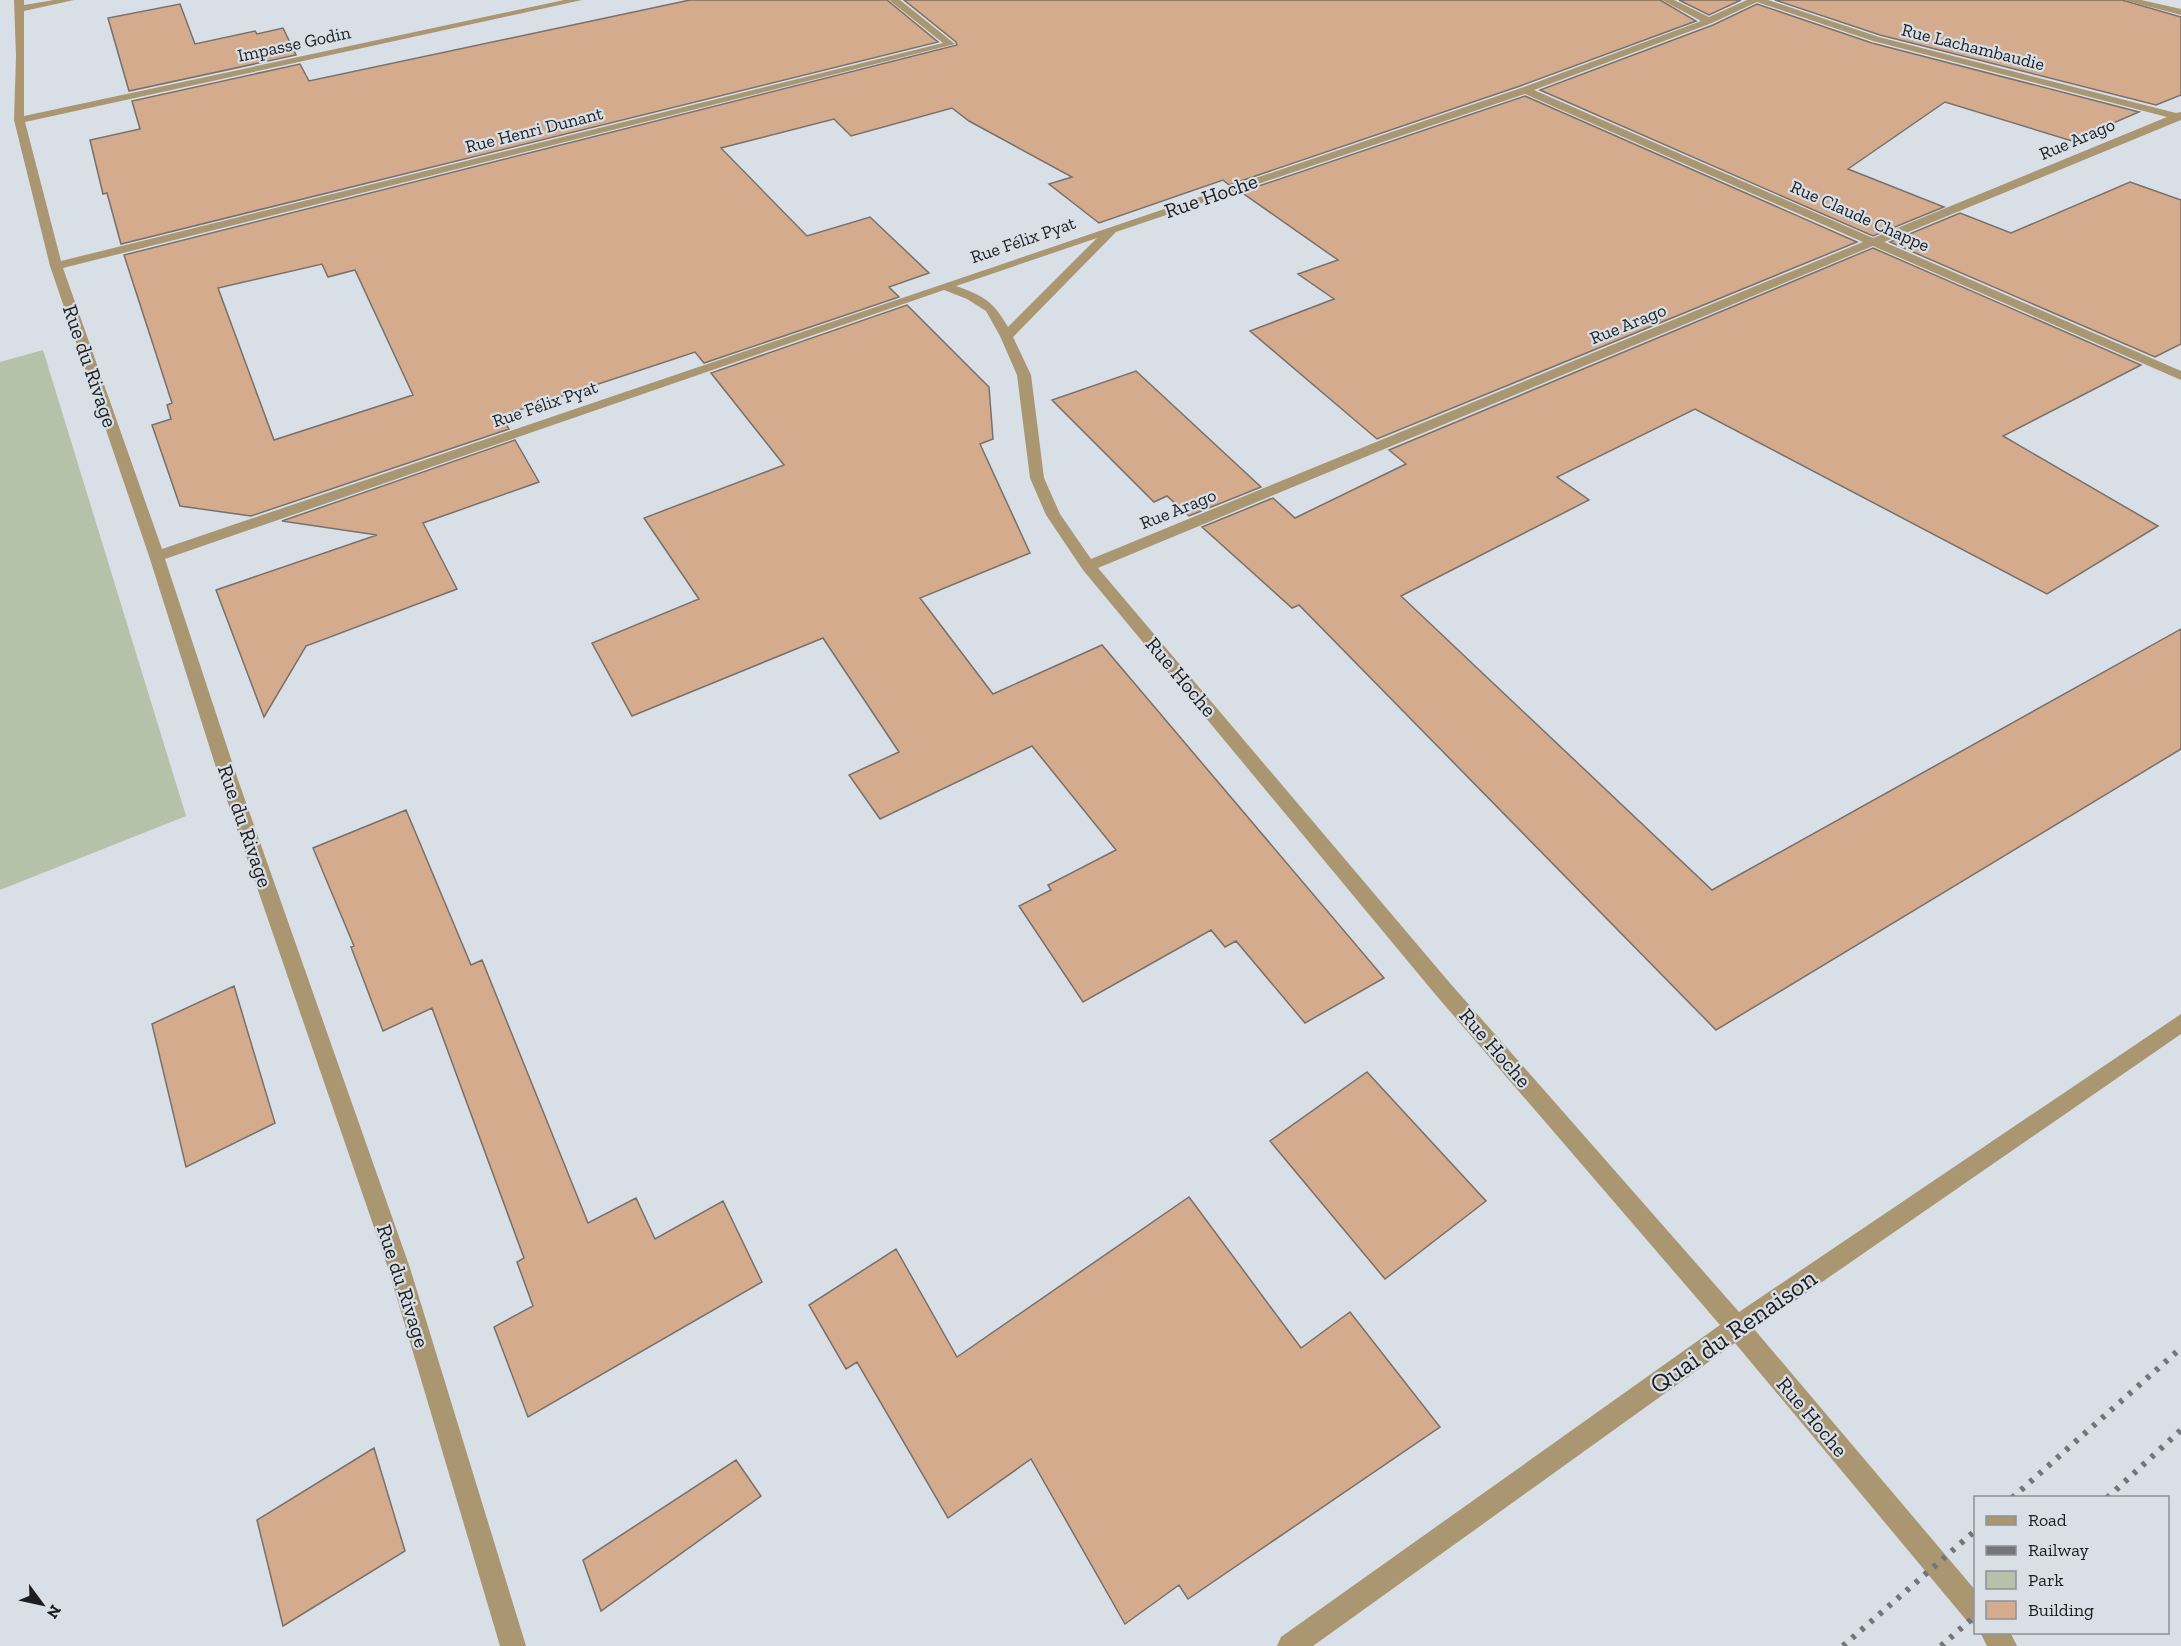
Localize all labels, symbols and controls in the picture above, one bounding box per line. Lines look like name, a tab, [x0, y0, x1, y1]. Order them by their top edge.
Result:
street label: Rue Lachambaudie	[1899, 19, 2047, 75]
street label: Impasse Godin	[235, 21, 353, 67]
street label: Rue Henri Dunant	[463, 102, 605, 158]
street label: Rue Arago	[2036, 113, 2118, 165]
street label: Rue Hoche	[1161, 168, 1261, 223]
street label: Rue Claude Chappe	[1787, 175, 1933, 257]
street label: Rue Félix Pyat	[967, 212, 1079, 268]
street label: Rue Arago	[1587, 299, 1669, 349]
street label: Rue du Rivage	[58, 301, 123, 431]
street label: Rue Félix Pyat	[489, 376, 601, 432]
street label: Rue Arago	[1137, 484, 1219, 534]
street label: Rue Hoche	[1141, 632, 1222, 722]
street label: Rue du Rivage	[213, 761, 278, 891]
street label: Rue Hoche	[1454, 1003, 1537, 1093]
street label: Rue du Rivage	[372, 1221, 435, 1351]
street label: Quai du Renaison	[1643, 1261, 1823, 1400]
street label: Rue Hoche	[1772, 1372, 1853, 1462]
legend	[1974, 1496, 2169, 1634]
text: Road	[2028, 1509, 2067, 1531]
text: Railway	[2028, 1539, 2090, 1561]
text: Park	[2028, 1569, 2064, 1591]
north arrow	[12, 1574, 72, 1634]
text: Building	[2028, 1599, 2094, 1621]
text: N	[43, 1602, 65, 1622]

